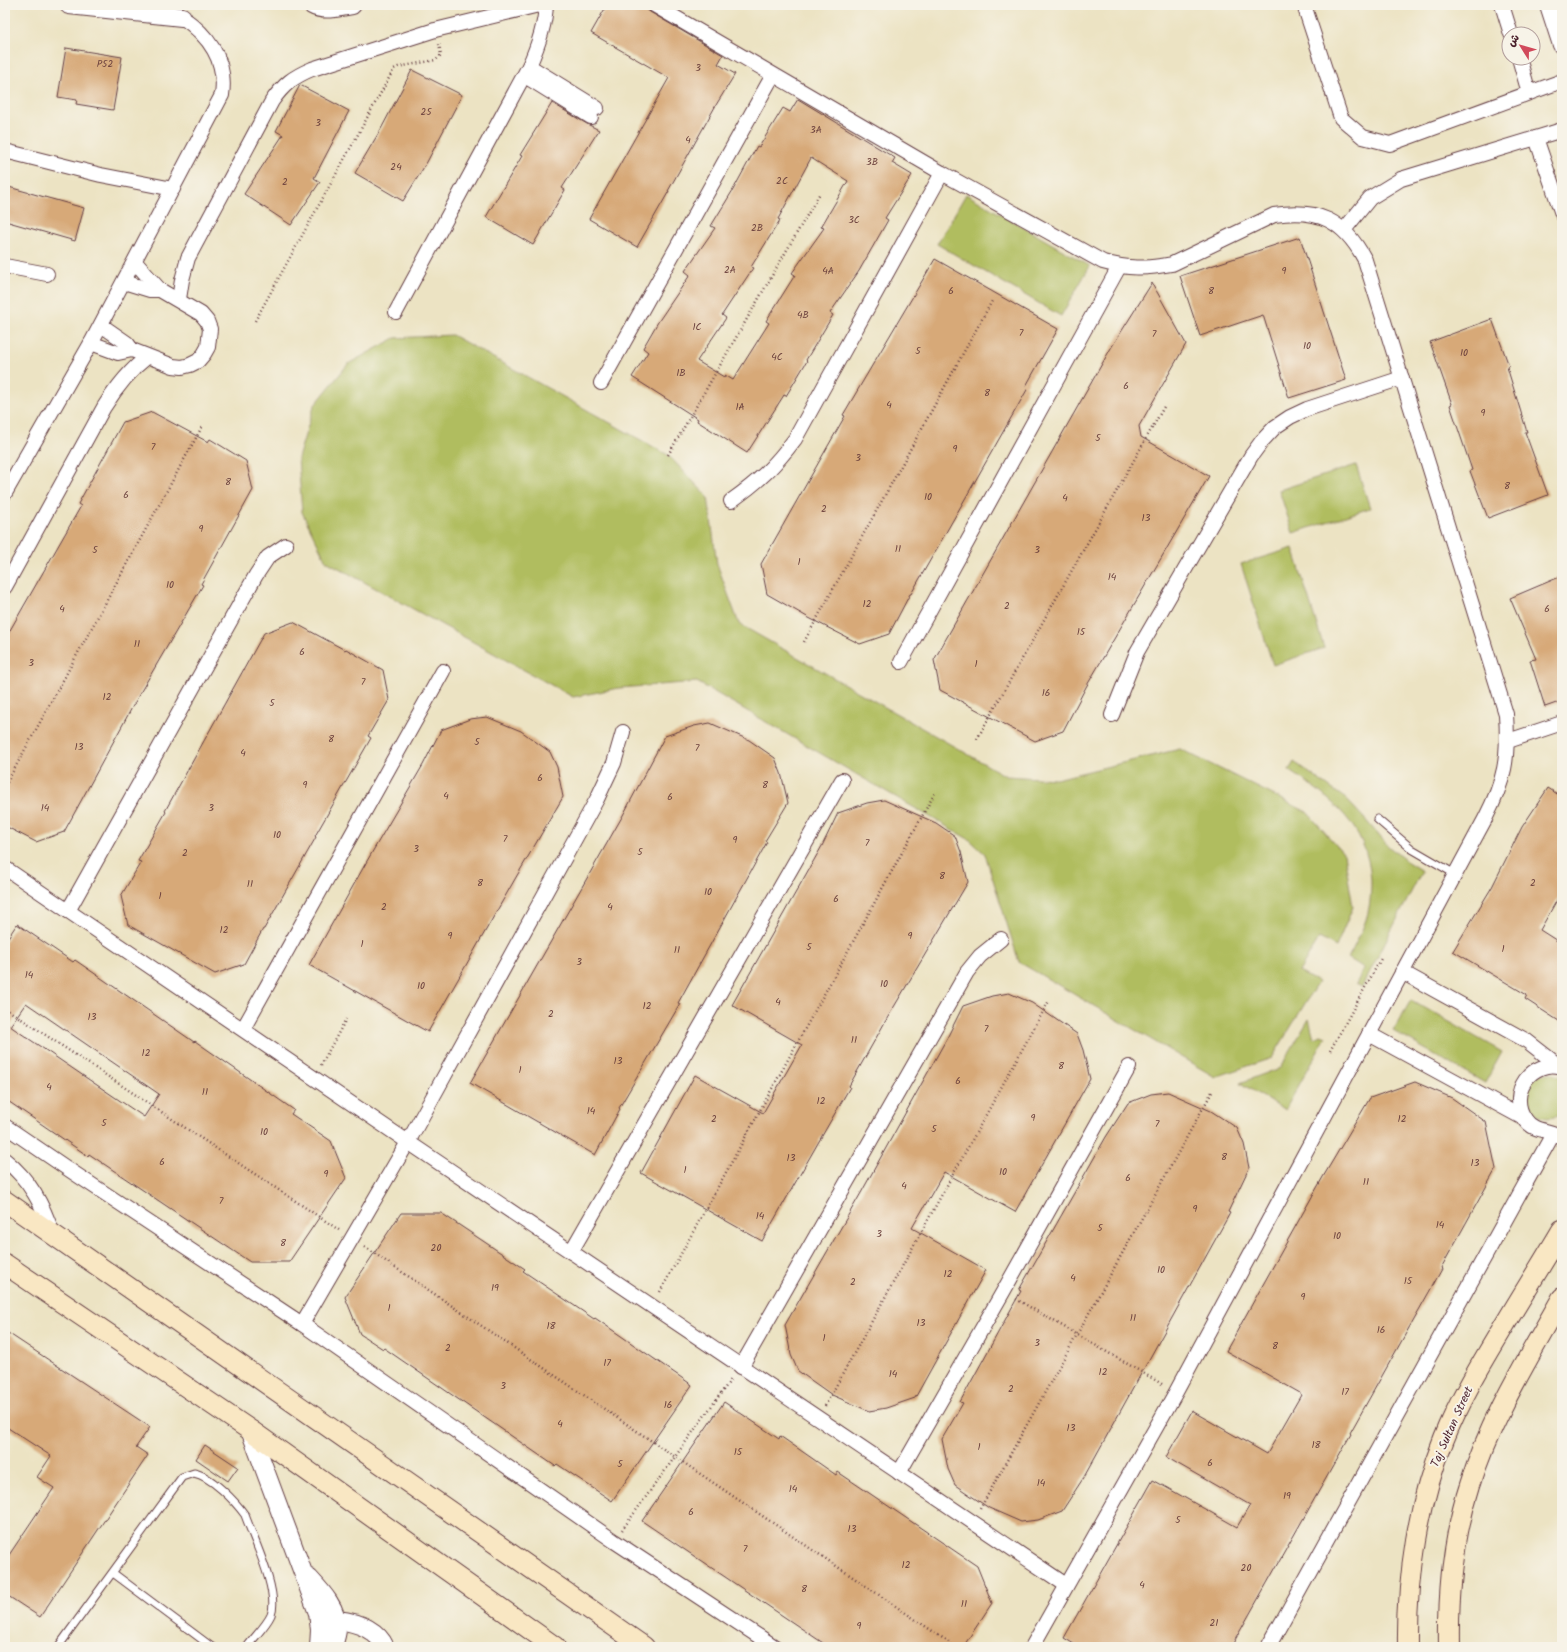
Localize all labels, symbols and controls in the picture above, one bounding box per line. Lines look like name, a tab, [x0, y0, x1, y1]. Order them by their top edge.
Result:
north arrow	[1501, 26, 1541, 66]
text: ش	[1503, 30, 1525, 51]
house number: P52	[97, 56, 113, 72]
house number: 3	[695, 60, 701, 76]
house number: 25	[420, 104, 432, 120]
house number: 3	[315, 115, 321, 131]
house number: 3A	[810, 122, 822, 138]
house number: 4	[685, 132, 691, 148]
house number: 3B	[866, 154, 878, 170]
house number: 24	[390, 159, 402, 175]
house number: 2C	[776, 173, 788, 189]
house number: 2	[282, 174, 288, 190]
house number: 3C	[848, 212, 860, 228]
house number: 2B	[751, 220, 763, 236]
house number: 2A	[724, 262, 736, 278]
house number: 4A	[822, 263, 834, 279]
house number: 9	[1282, 263, 1287, 279]
house number: 6	[948, 283, 954, 299]
house number: 8	[1208, 283, 1215, 299]
house number: 4B	[797, 307, 809, 323]
house number: 1C	[692, 319, 702, 335]
house number: 7	[1019, 325, 1024, 341]
house number: 7	[1152, 326, 1157, 342]
house number: 10	[1303, 338, 1311, 354]
house number: 5	[915, 343, 921, 359]
house number: 10	[1460, 345, 1468, 361]
house number: 4C	[771, 349, 783, 365]
house number: 1B	[676, 365, 686, 381]
house number: 6	[1123, 378, 1129, 394]
house number: 8	[984, 385, 991, 401]
house number: 4	[886, 397, 892, 413]
house number: 1A	[735, 399, 745, 415]
house number: 9	[1481, 405, 1486, 421]
house number: 5	[1095, 430, 1101, 446]
house number: 7	[151, 439, 156, 455]
house number: 9	[953, 441, 958, 457]
house number: 3	[855, 450, 861, 466]
house number: 8	[225, 474, 232, 490]
house number: 8	[1504, 478, 1511, 494]
house number: 6	[123, 487, 129, 503]
house number: 10	[924, 489, 932, 505]
house number: 4	[1062, 490, 1068, 506]
house number: 2	[821, 501, 827, 517]
house number: 13	[1142, 510, 1151, 526]
house number: 9	[199, 521, 204, 537]
house number: 11	[895, 541, 901, 557]
house number: 5	[92, 542, 98, 558]
house number: 3	[1034, 542, 1040, 558]
house number: 1	[797, 554, 801, 570]
house number: 14	[1108, 569, 1117, 585]
house number: 10	[166, 577, 174, 593]
house number: 12	[863, 596, 872, 612]
house number: 2	[1004, 598, 1010, 614]
house number: 4	[59, 601, 65, 617]
house number: 6	[1544, 601, 1550, 617]
house number: 15	[1077, 624, 1086, 640]
house number: 11	[134, 636, 140, 652]
house number: 6	[299, 644, 305, 660]
house number: 3	[28, 655, 34, 671]
house number: 1	[974, 656, 978, 672]
house number: 7	[361, 674, 366, 690]
house number: 16	[1042, 685, 1050, 701]
house number: 12	[103, 689, 112, 705]
house number: 5	[269, 695, 275, 711]
house number: 8	[328, 731, 335, 747]
house number: 5	[474, 734, 480, 750]
house number: 13	[75, 739, 84, 755]
house number: 7	[695, 740, 700, 756]
house number: 4	[240, 745, 246, 761]
house number: 6	[537, 770, 543, 786]
house number: 9	[303, 777, 308, 793]
house number: 8	[762, 777, 769, 793]
house number: 4	[443, 788, 449, 804]
house number: 6	[667, 789, 673, 805]
house number: 14	[41, 800, 50, 816]
house number: 3	[208, 800, 214, 816]
house number: 10	[273, 827, 281, 843]
house number: 7	[503, 831, 508, 847]
house number: 9	[733, 832, 738, 848]
house number: 7	[865, 835, 870, 851]
house number: 3	[413, 841, 419, 857]
house number: 5	[637, 844, 643, 860]
house number: 2	[182, 845, 188, 861]
house number: 8	[939, 868, 946, 884]
house number: 8	[477, 875, 484, 891]
house number: 2	[1530, 875, 1536, 891]
house number: 11	[247, 876, 253, 892]
house number: 10	[704, 884, 712, 900]
house number: 1	[158, 888, 162, 904]
house number: 6	[833, 891, 839, 907]
house number: 2	[381, 899, 387, 915]
house number: 4	[607, 899, 613, 915]
house number: 12	[220, 922, 229, 938]
house number: 9	[448, 928, 453, 944]
house number: 9	[908, 928, 913, 944]
house number: 1	[360, 936, 364, 952]
house number: 5	[806, 939, 812, 955]
house number: 1	[1501, 941, 1505, 957]
house number: 11	[674, 942, 680, 958]
house number: 3	[576, 954, 582, 970]
house number: 14	[25, 967, 34, 983]
house number: 10	[880, 976, 888, 992]
house number: 10	[417, 978, 425, 994]
house number: 4	[775, 994, 781, 1010]
house number: 12	[643, 998, 652, 1014]
house number: 2	[548, 1006, 554, 1022]
house number: 13	[88, 1009, 97, 1025]
house number: 7	[984, 1021, 989, 1037]
house number: 11	[851, 1032, 857, 1048]
house number: 12	[142, 1045, 151, 1061]
house number: 13	[614, 1053, 623, 1069]
house number: 8	[1058, 1058, 1065, 1074]
house number: 1	[518, 1062, 522, 1078]
house number: 6	[955, 1073, 961, 1089]
house number: 4	[46, 1079, 52, 1095]
house number: 11	[202, 1084, 208, 1100]
house number: 12	[817, 1093, 826, 1109]
house number: 14	[587, 1103, 596, 1119]
house number: 9	[1031, 1110, 1036, 1126]
house number: 2	[711, 1111, 717, 1127]
house number: 12	[1398, 1111, 1407, 1127]
house number: 5	[101, 1115, 107, 1131]
house number: 7	[1155, 1116, 1160, 1132]
house number: 5	[931, 1121, 937, 1137]
house number: 10	[260, 1124, 268, 1140]
house number: 8	[1221, 1149, 1228, 1165]
house number: 13	[787, 1150, 796, 1166]
house number: 6	[159, 1154, 165, 1170]
house number: 13	[1471, 1155, 1480, 1171]
house number: 1	[683, 1162, 687, 1178]
house number: 10	[999, 1164, 1007, 1180]
house number: 9	[324, 1166, 329, 1182]
house number: 6	[1125, 1170, 1131, 1186]
house number: 11	[1363, 1174, 1369, 1190]
house number: 4	[901, 1178, 907, 1194]
house number: 7	[219, 1193, 224, 1209]
house number: 9	[1193, 1201, 1198, 1217]
house number: 14	[756, 1208, 765, 1224]
house number: 14	[1436, 1217, 1445, 1233]
house number: 5	[1097, 1220, 1103, 1236]
house number: 3	[876, 1226, 882, 1242]
house number: 10	[1333, 1228, 1341, 1244]
house number: 8	[280, 1235, 287, 1251]
house number: 20	[431, 1240, 441, 1256]
house number: 10	[1157, 1262, 1165, 1278]
house number: 12	[944, 1266, 953, 1282]
house number: 4	[1070, 1270, 1076, 1286]
house number: 15	[1404, 1273, 1413, 1289]
house number: 2	[850, 1274, 856, 1290]
house number: 19	[491, 1280, 499, 1296]
house number: 9	[1301, 1289, 1306, 1305]
house number: 1	[387, 1300, 391, 1316]
house number: 11	[1130, 1310, 1136, 1326]
house number: 13	[917, 1315, 926, 1331]
house number: 18	[546, 1318, 557, 1334]
house number: 16	[1377, 1322, 1385, 1338]
house number: 1	[822, 1330, 826, 1346]
house number: 3	[1034, 1335, 1040, 1351]
house number: 8	[1272, 1338, 1279, 1354]
house number: 2	[445, 1340, 451, 1356]
house number: 17	[603, 1355, 611, 1371]
house number: 12	[1099, 1364, 1108, 1380]
house number: 14	[889, 1366, 898, 1382]
house number: 3	[500, 1378, 506, 1394]
house number: 2	[1008, 1381, 1014, 1397]
street label: Taj Sultan Street	[1426, 1383, 1478, 1471]
house number: 17	[1341, 1384, 1349, 1400]
house number: 16	[664, 1397, 672, 1413]
house number: 4	[557, 1416, 563, 1432]
house number: 13	[1067, 1420, 1076, 1436]
house number: 18	[1311, 1437, 1322, 1453]
house number: 1	[977, 1439, 981, 1455]
house number: 15	[734, 1444, 743, 1460]
house number: 6	[1207, 1455, 1213, 1471]
house number: 5	[617, 1456, 623, 1472]
house number: 14	[1037, 1475, 1046, 1491]
house number: 14	[789, 1481, 798, 1497]
house number: 19	[1283, 1488, 1291, 1504]
house number: 6	[688, 1504, 694, 1520]
house number: 5	[1175, 1512, 1181, 1528]
house number: 13	[848, 1521, 857, 1537]
house number: 7	[743, 1541, 748, 1557]
house number: 12	[902, 1557, 911, 1573]
house number: 20	[1241, 1560, 1251, 1576]
house number: 4	[1139, 1577, 1145, 1593]
house number: 8	[801, 1581, 808, 1597]
house number: 11	[961, 1596, 967, 1612]
house number: 21	[1210, 1615, 1218, 1631]
house number: 9	[857, 1618, 862, 1634]

